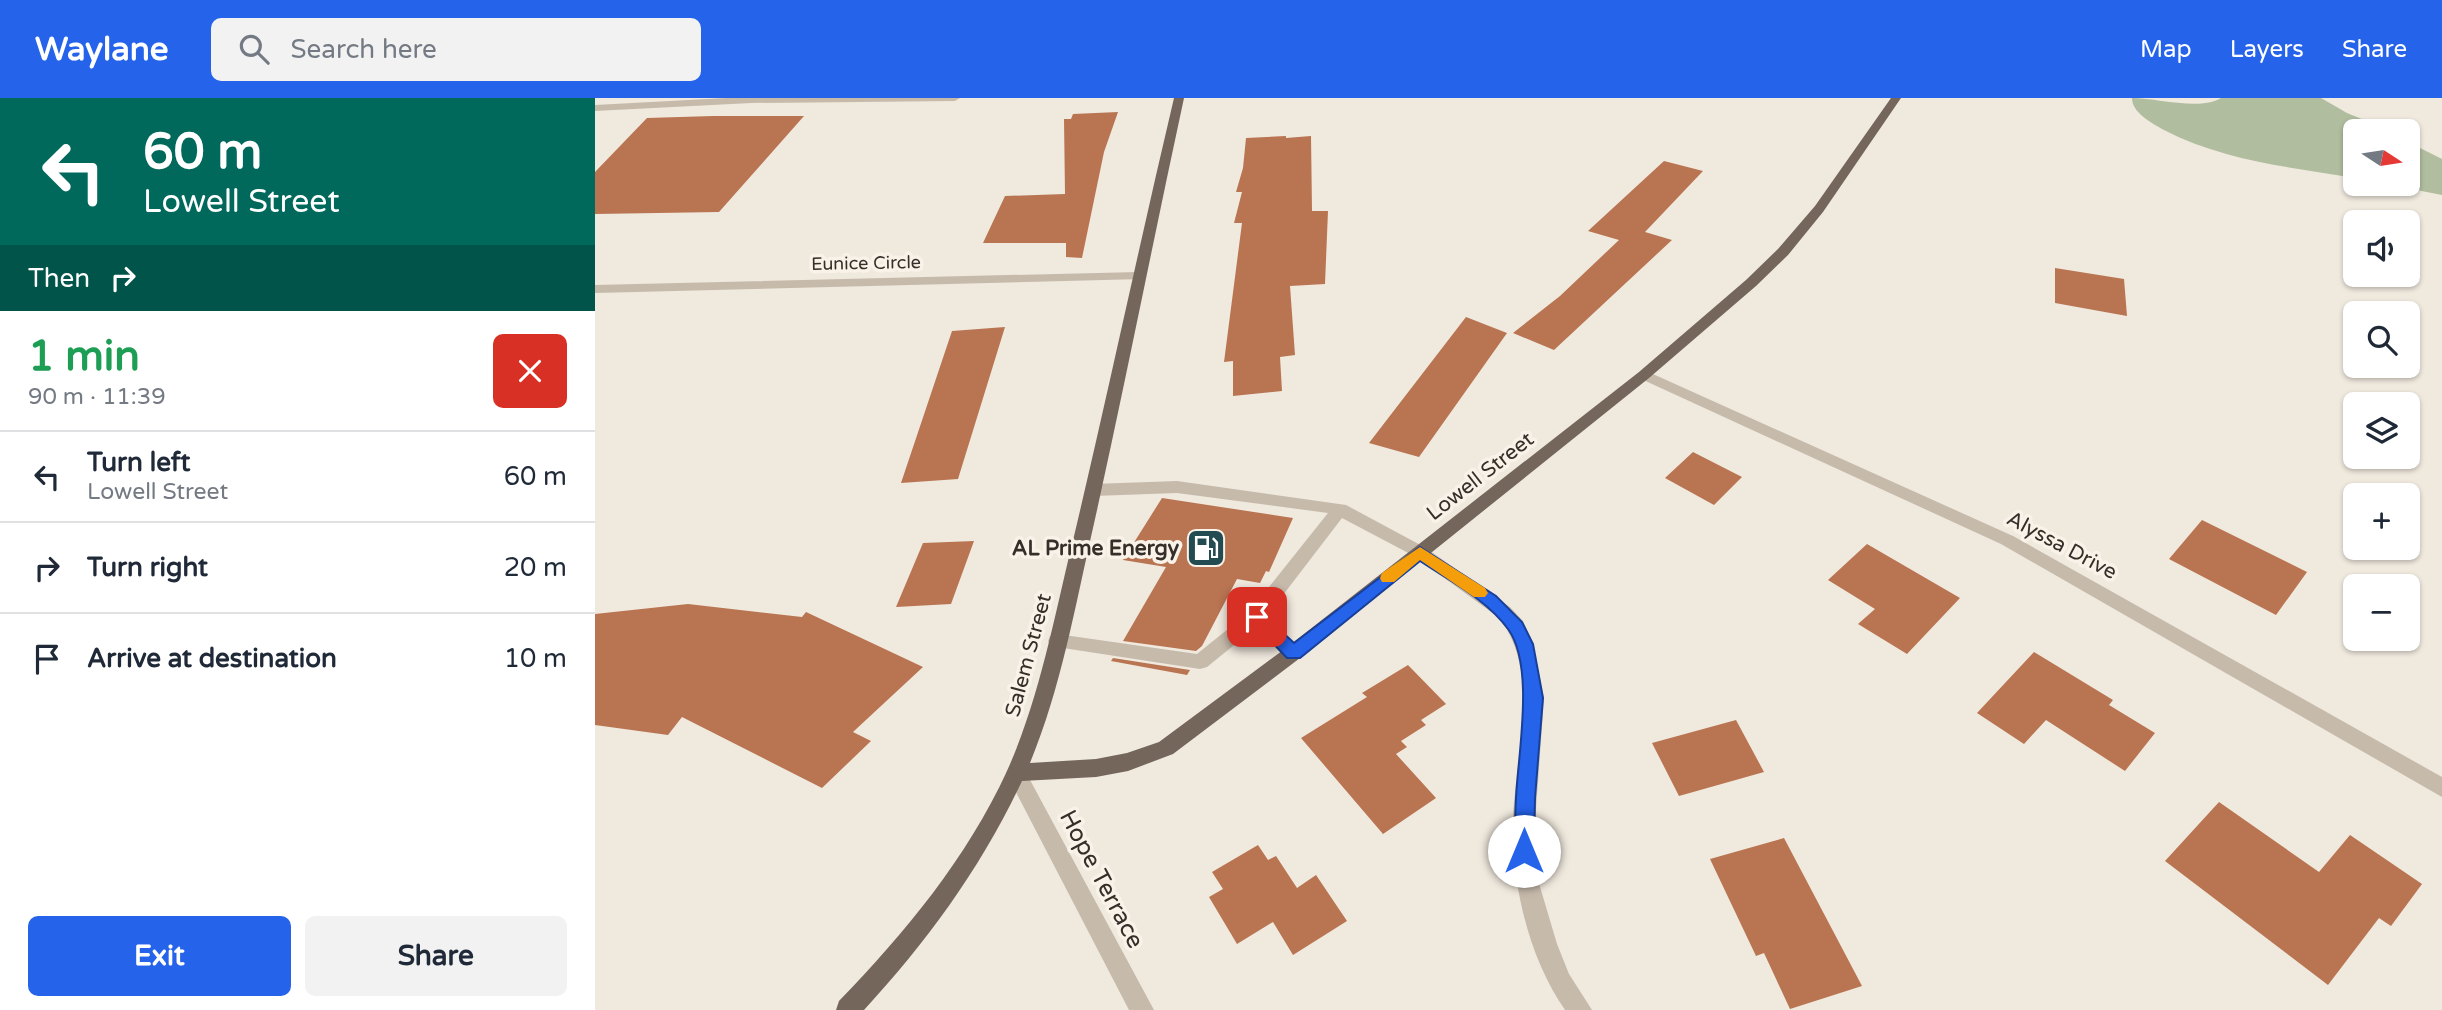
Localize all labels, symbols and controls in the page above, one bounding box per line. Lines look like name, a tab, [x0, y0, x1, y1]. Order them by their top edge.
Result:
search box	[211, 18, 701, 81]
text: Waylane	[35, 30, 169, 69]
icon: search	[235, 30, 273, 68]
text: Search here	[291, 34, 437, 65]
text: Map	[2140, 35, 2192, 64]
text: Layers	[2230, 35, 2304, 64]
text: Share	[2342, 35, 2407, 64]
north arrow	[2343, 119, 2420, 196]
map controls	[2343, 119, 2420, 651]
text: 60 m	[143, 123, 262, 182]
icon: left	[28, 126, 119, 217]
text: Lowell Street	[143, 183, 340, 221]
button: sound	[2343, 210, 2420, 287]
street label: Eunice Circle	[811, 251, 921, 275]
icon: right	[104, 259, 142, 297]
text: Then	[28, 263, 90, 294]
button: search	[2343, 301, 2420, 378]
text: 1 min	[28, 331, 140, 382]
button: close	[493, 334, 567, 408]
text: 90 m · 11:39	[28, 383, 166, 411]
button: layers	[2343, 392, 2420, 469]
street label: Lowell Street	[1422, 427, 1539, 526]
text: Turn left	[87, 447, 190, 478]
icon: left	[28, 458, 66, 496]
text: 60 m	[504, 461, 567, 492]
text: Lowell Street	[87, 478, 228, 506]
button: +	[2343, 483, 2420, 560]
street label: Alyssa Drive	[2002, 506, 2121, 585]
fuel station icon: AL Prime Energy	[1185, 527, 1227, 569]
place label: AL Prime Energy	[1012, 536, 1180, 561]
icon: right	[28, 549, 66, 587]
text: Turn right	[87, 552, 208, 583]
text: 20 m	[504, 552, 567, 583]
button: −	[2343, 574, 2420, 651]
pin	[1227, 587, 1287, 647]
street label: Salem Street	[1000, 591, 1057, 720]
icon: arrive	[1238, 598, 1276, 636]
icon: arrive	[28, 640, 66, 678]
text: Arrive at destination	[87, 643, 337, 674]
text: 10 m	[504, 643, 567, 674]
street label: Hope Terrace	[1053, 805, 1150, 953]
position arrow	[1487, 814, 1561, 888]
button: Exit	[28, 916, 291, 996]
button: Share	[305, 916, 567, 996]

